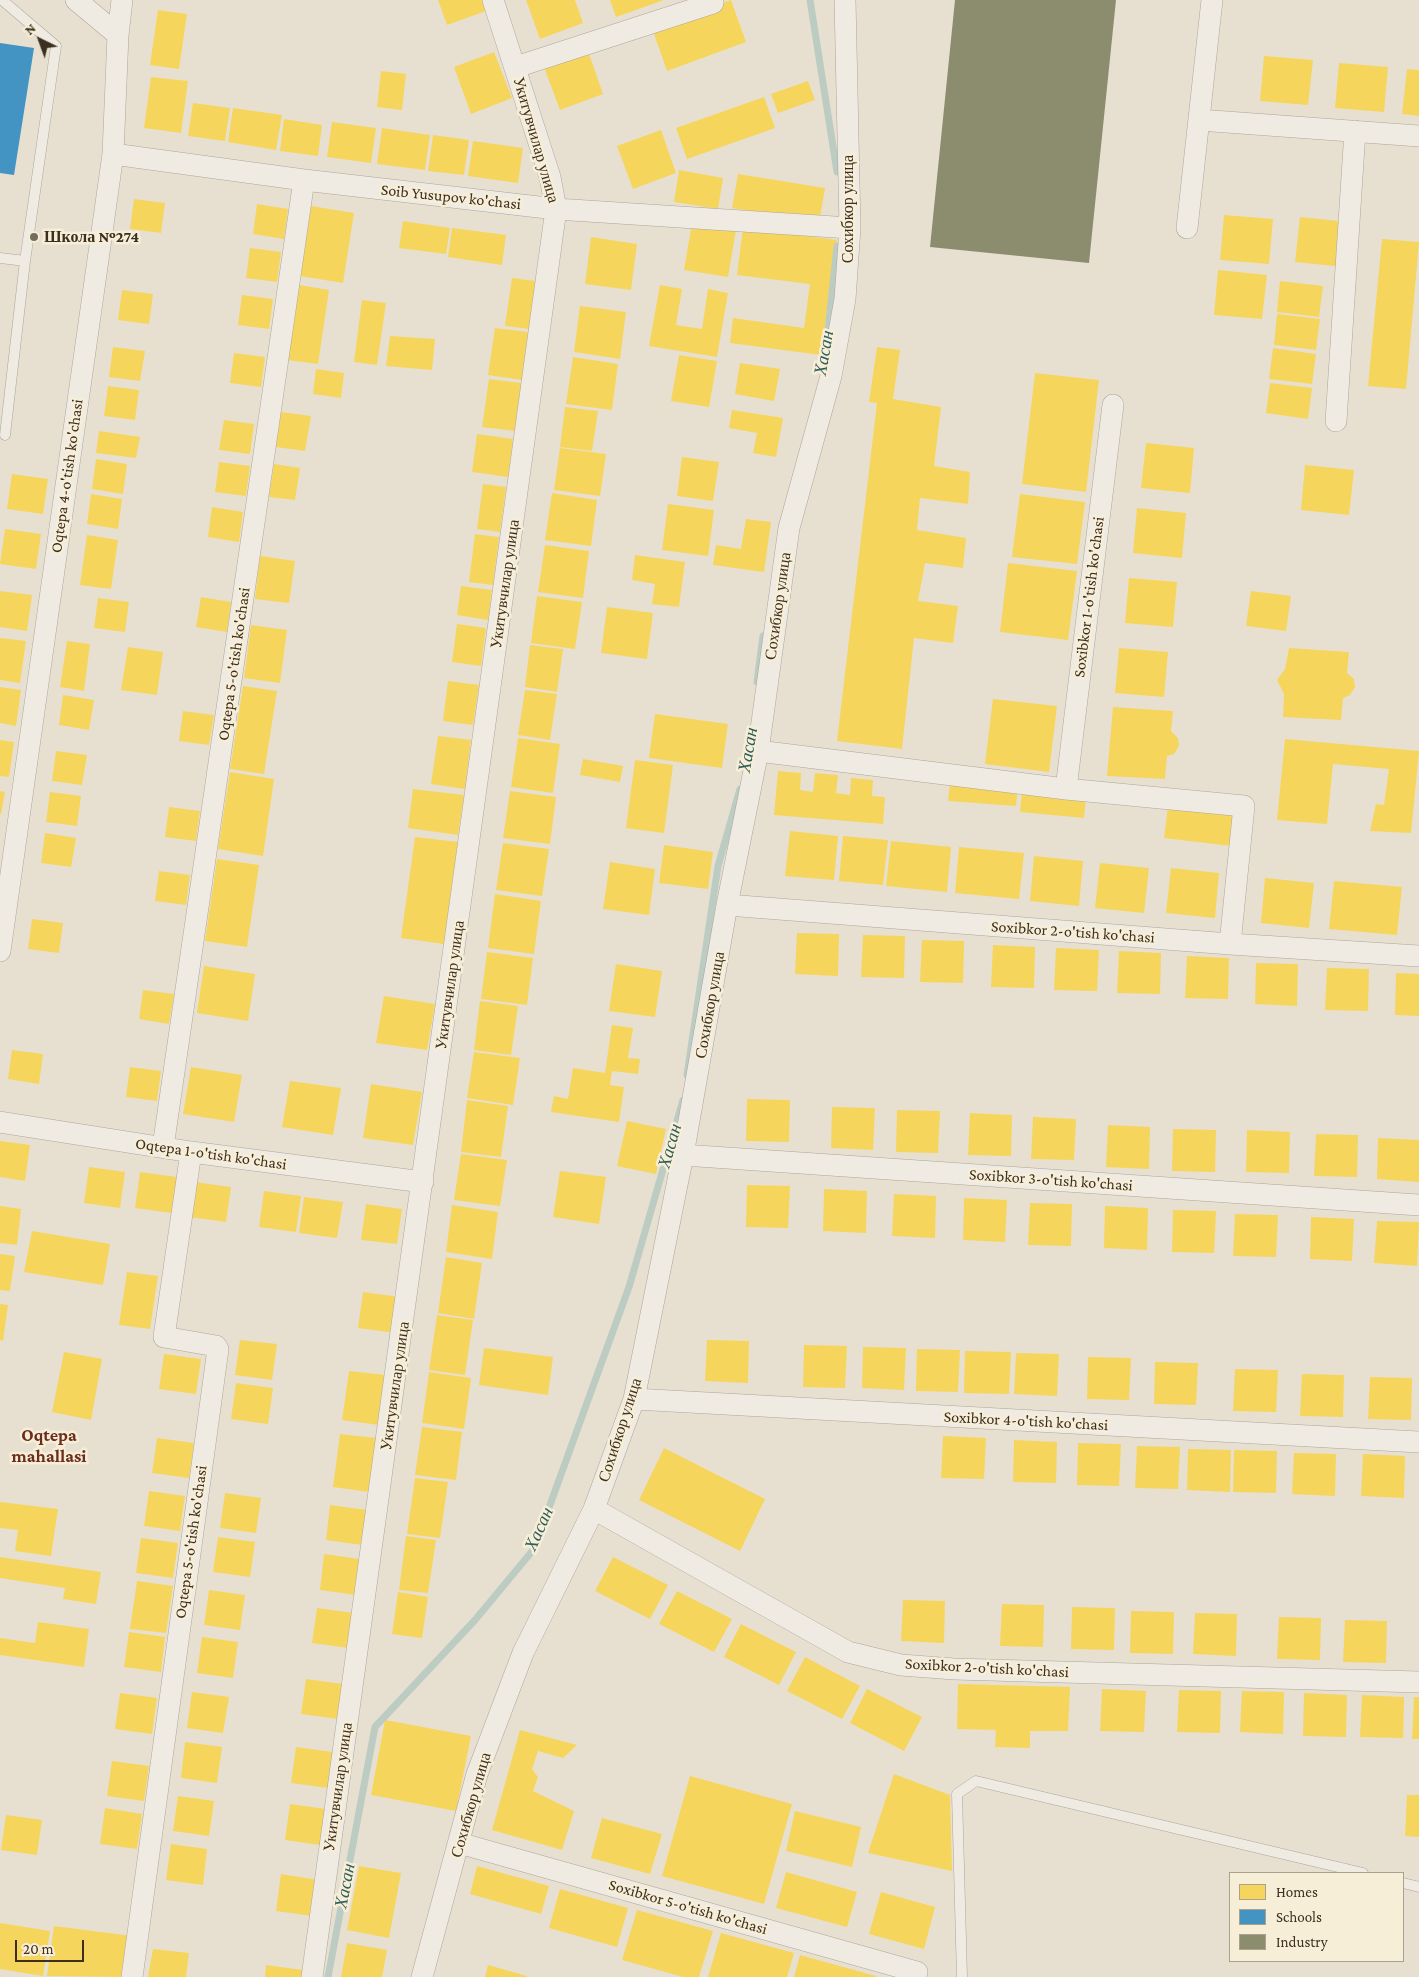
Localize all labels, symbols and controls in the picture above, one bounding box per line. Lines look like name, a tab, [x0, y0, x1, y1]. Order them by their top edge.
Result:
north arrow	[15, 15, 65, 65]
text: N	[21, 20, 39, 38]
street label: Укитувчилар улица	[509, 75, 563, 205]
street label: Сохибкор улица	[838, 155, 858, 263]
street label: Soib Yusupov ko'chasi	[380, 180, 522, 214]
place label: Школа №274	[44, 227, 139, 247]
marker: Школа №274	[28, 231, 40, 243]
water label: Хасан	[809, 329, 839, 377]
street label: Oqtepa 4-o'tish ko'chasi	[47, 398, 87, 554]
street label: Soxibkor 1-o'tish ko'chasi	[1070, 516, 1108, 678]
street label: Укитувчилар улица	[486, 518, 524, 650]
street label: Сохибкор улица	[761, 551, 795, 661]
street label: Oqtepa 5-o'tish ko'chasi	[214, 586, 254, 742]
water label: Хасан	[733, 726, 763, 774]
street label: Soxibkor 2-o'tish ko'chasi	[990, 917, 1156, 947]
street label: Укитувчилар улица	[431, 919, 469, 1051]
street label: Сохибкор улица	[691, 950, 729, 1060]
water label: Хасан	[653, 1121, 687, 1171]
street label: Oqtepa 1-o'tish ko'chasi	[134, 1134, 288, 1174]
street label: Soxibkor 3-o'tish ko'chasi	[968, 1165, 1134, 1195]
street label: Укитувчилар улица	[376, 1320, 414, 1452]
street label: Сохибкор улица	[594, 1375, 646, 1485]
street label: Soxibkor 4-o'tish ko'chasi	[943, 1407, 1109, 1435]
district label: Oqtepa mahallasi	[12, 1424, 86, 1466]
street label: Oqtepa 5-o'tish ko'chasi	[171, 1464, 211, 1620]
water label: Хасан	[520, 1504, 558, 1554]
street label: Soxibkor 2-o'tish ko'chasi	[905, 1654, 1069, 1682]
street label: Укитувчилар улица	[319, 1721, 357, 1853]
street label: Сохибкор улица	[447, 1750, 495, 1860]
water label: Хасан	[330, 1862, 360, 1910]
legend	[1229, 1872, 1404, 1962]
street label: Soxibkor 5-o'tish ko'chasi	[607, 1875, 769, 1939]
text: Homes	[1276, 1884, 1318, 1900]
text: Schools	[1276, 1909, 1322, 1925]
scale bar	[18, 1930, 86, 1962]
text: Industry	[1276, 1934, 1328, 1950]
text: 20 m	[23, 1941, 54, 1957]

